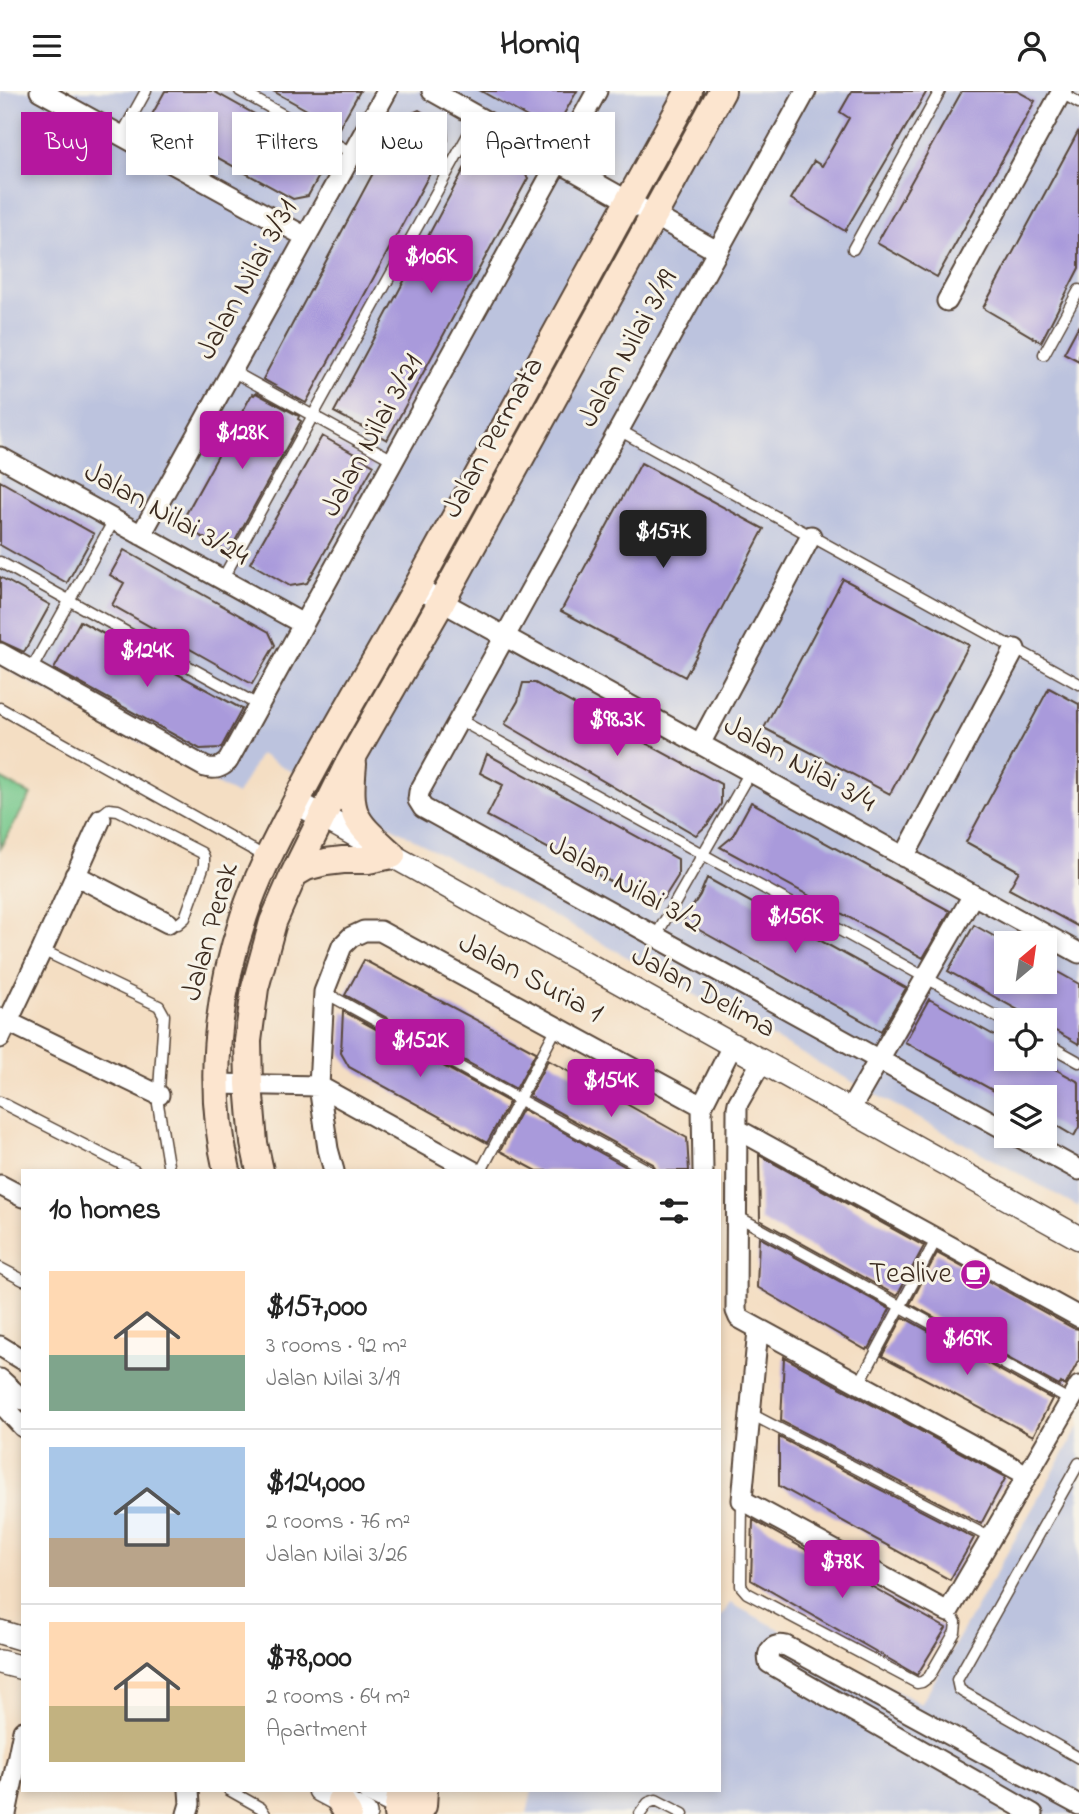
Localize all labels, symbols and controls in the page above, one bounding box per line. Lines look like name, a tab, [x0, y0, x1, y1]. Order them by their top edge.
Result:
text: Homiq	[500, 22, 579, 69]
icon: menu	[28, 27, 66, 65]
icon: person	[1013, 27, 1051, 65]
chip: Buy	[21, 112, 112, 175]
chip: Rent	[126, 112, 218, 175]
chip: Filters	[232, 112, 342, 175]
chip: New	[356, 112, 447, 175]
chip: Apartment	[461, 112, 615, 175]
street label: Jalan Nilai 3/31	[186, 192, 310, 368]
pin: $106K	[382, 235, 480, 295]
text: $106K	[405, 241, 457, 274]
street label: Jalan Nilai 3/19	[567, 262, 691, 436]
street label: Jalan Nilai 3/21	[310, 346, 436, 526]
street label: Jalan Permata	[432, 349, 556, 527]
pin: $128K	[193, 411, 291, 471]
text: $128K	[216, 417, 268, 450]
street label: Jalan Nilai 3/24	[75, 451, 257, 579]
pin: $157K	[614, 511, 712, 570]
text: $157K	[635, 516, 691, 549]
pin: $124K	[98, 629, 196, 689]
text: $124K	[120, 635, 174, 668]
pin: $98.3K	[560, 699, 674, 758]
text: $98.3K	[590, 704, 644, 737]
street label: Jalan Nilai 3/4	[715, 705, 883, 825]
street label: Jalan Nilai 3/2	[540, 824, 710, 946]
street label: Jalan Perak	[170, 857, 252, 1006]
pin: $156K	[746, 895, 844, 955]
text: $156K	[767, 901, 823, 934]
street label: Jalan Suria 1	[450, 922, 610, 1036]
north arrow	[994, 931, 1057, 994]
map controls	[994, 931, 1057, 1148]
street label: Jalan Delima	[622, 935, 784, 1051]
button: locate	[994, 1008, 1057, 1071]
pin: $152K	[371, 1019, 469, 1079]
text: $152K	[392, 1025, 448, 1058]
pin: $154K	[562, 1059, 660, 1119]
text: $154K	[583, 1065, 639, 1098]
button: layers	[994, 1085, 1057, 1148]
text: 10 homes	[49, 1189, 161, 1233]
icon: filters	[655, 1192, 693, 1230]
place label: Tealive	[869, 1253, 953, 1297]
cafe icon: Tealive	[958, 1258, 992, 1292]
text: $157,000	[266, 1286, 367, 1330]
icon: home	[105, 1299, 189, 1383]
pin: $169K	[918, 1317, 1016, 1377]
text: $169K	[942, 1323, 992, 1356]
text: 3 rooms · 92 m²	[266, 1330, 407, 1363]
text: Jalan Nilai 3/19	[266, 1363, 400, 1396]
text: $124,000	[266, 1462, 365, 1506]
icon: home	[105, 1475, 189, 1559]
text: 2 rooms · 76 m²	[266, 1506, 410, 1539]
text: Jalan Nilai 3/26	[266, 1539, 407, 1572]
pin: $78K	[801, 1541, 883, 1600]
text: $78K	[820, 1546, 864, 1579]
text: $78,000	[266, 1637, 352, 1681]
icon: home	[105, 1650, 189, 1734]
text: 2 rooms · 64 m²	[266, 1681, 410, 1714]
text: Apartment	[266, 1714, 367, 1747]

